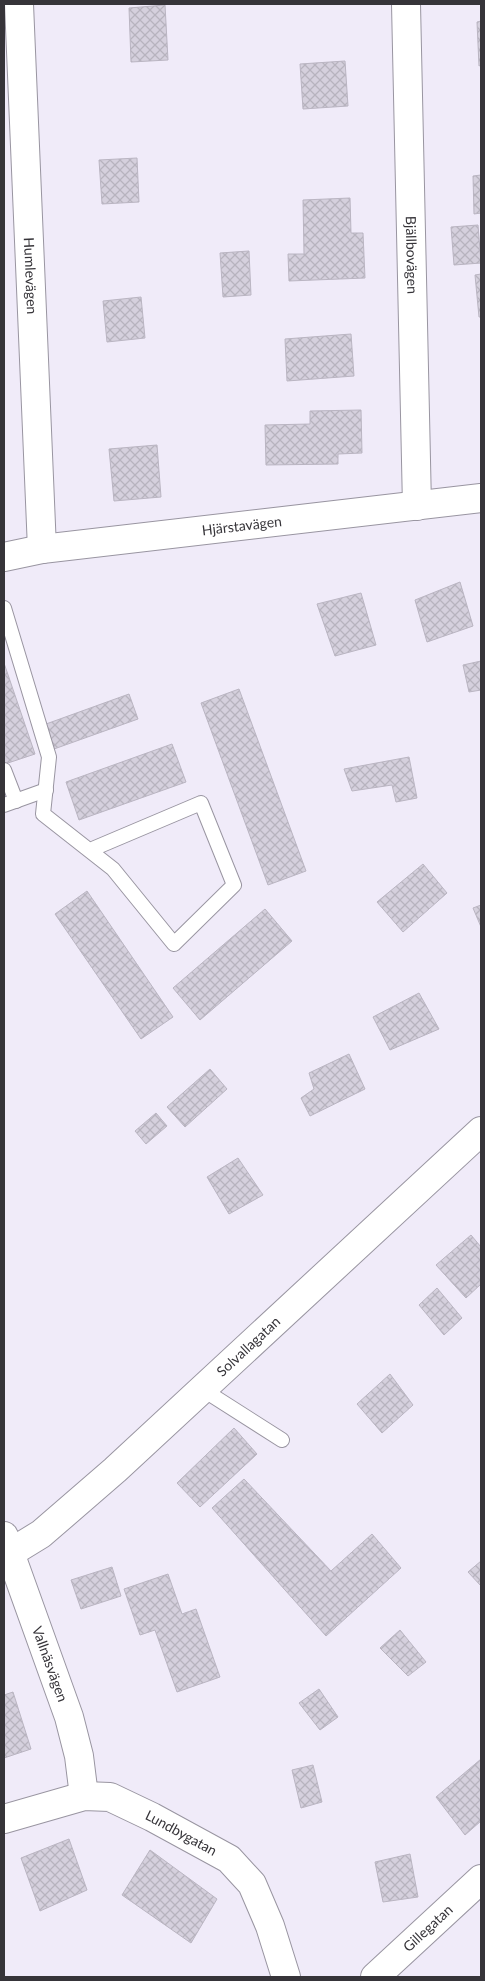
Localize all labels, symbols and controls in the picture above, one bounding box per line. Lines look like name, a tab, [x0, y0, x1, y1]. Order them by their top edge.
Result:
street label: Bjällbovägen	[403, 216, 421, 294]
street label: Humlevägen	[21, 237, 41, 315]
street label: Hjärstavägen	[201, 512, 283, 538]
street label: Solvallagatan	[213, 1313, 283, 1380]
street label: Vallnäsvägen	[29, 1624, 72, 1704]
street label: Lundbygatan	[143, 1806, 220, 1859]
street label: Gillegatan	[399, 1901, 456, 1955]

